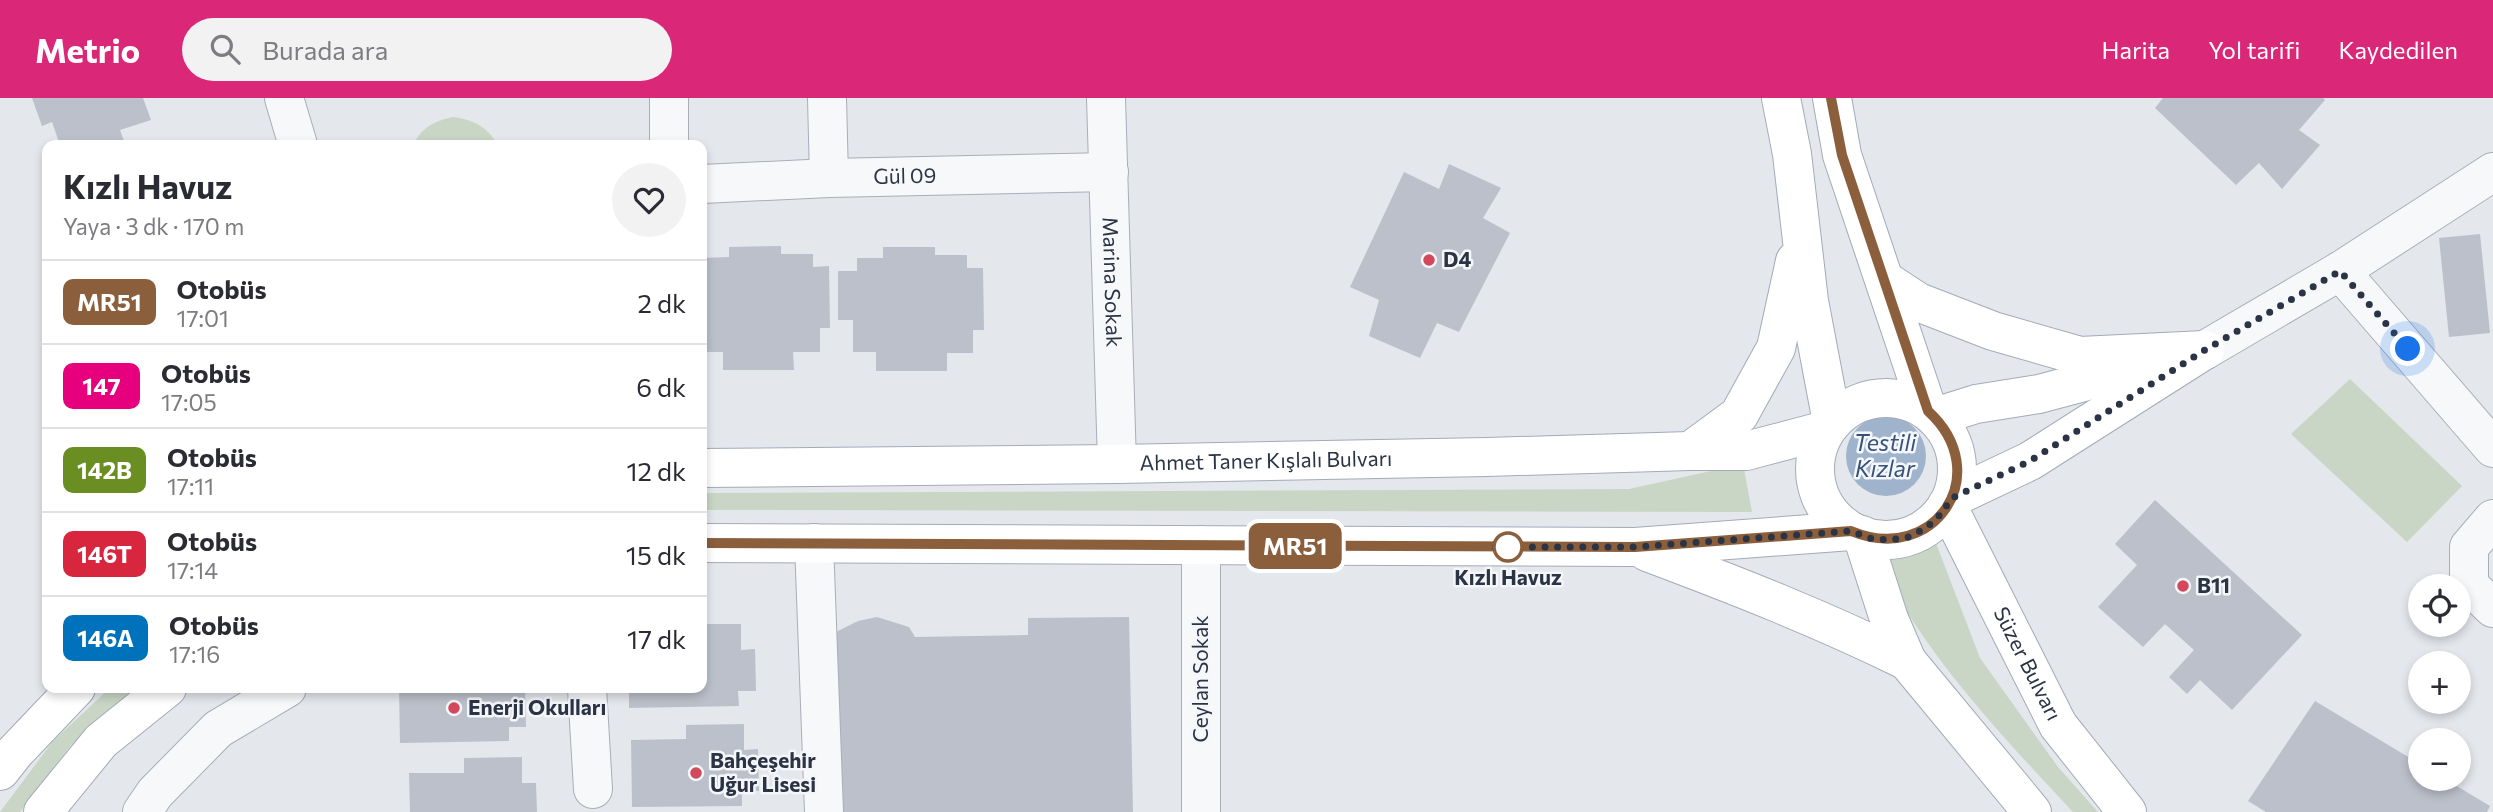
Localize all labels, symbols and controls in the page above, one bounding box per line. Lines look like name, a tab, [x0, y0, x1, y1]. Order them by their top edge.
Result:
search box	[182, 18, 672, 81]
text: Metrio	[35, 29, 140, 70]
icon: search	[206, 30, 244, 68]
text: Burada ara	[262, 34, 388, 65]
text: Harita	[2101, 35, 2170, 64]
text: Yol tarifi	[2208, 35, 2300, 64]
text: Kaydedilen	[2338, 35, 2458, 64]
street label: Gül 09	[873, 162, 937, 188]
button: heart	[612, 163, 686, 237]
text: Kızlı Havuz	[63, 165, 232, 206]
text: Yaya · 3 dk · 170 m	[63, 212, 244, 240]
street label: Marina Sokak	[1099, 216, 1127, 347]
place label: D4	[1443, 246, 1471, 271]
marker: D4	[1421, 252, 1437, 268]
text: Otobüs	[177, 273, 267, 304]
text: MR51	[77, 287, 142, 316]
text: 2 dk	[637, 287, 686, 318]
text: 17:01	[177, 304, 229, 332]
your location	[2390, 331, 2425, 366]
text: Otobüs	[161, 357, 251, 388]
text: 147	[82, 371, 121, 400]
text: 6 dk	[636, 371, 686, 402]
text: 17:05	[161, 388, 217, 416]
water label: Testili Kızlar	[1854, 428, 1917, 482]
text: Otobüs	[167, 441, 257, 472]
street label: Ahmet Taner Kışlalı Bulvarı	[1139, 445, 1393, 475]
text: 142B	[77, 455, 132, 484]
text: 12 dk	[626, 455, 686, 486]
text: 17:11	[167, 472, 214, 500]
line badge: MR51	[1246, 523, 1344, 569]
text: Otobüs	[167, 525, 257, 556]
text: MR51	[1263, 531, 1327, 560]
marker: Kızlı Havuz	[1493, 532, 1523, 562]
text: 146T	[77, 539, 132, 568]
text: 15 dk	[626, 539, 686, 570]
text: 17:14	[167, 556, 218, 584]
place label: Kızlı Havuz	[1454, 564, 1562, 589]
place label: B11	[2197, 572, 2230, 597]
map controls	[2408, 574, 2471, 791]
button: locate	[2408, 574, 2471, 637]
marker: B11	[2175, 578, 2191, 594]
street label: Süzer Bulvarı	[1989, 602, 2068, 724]
text: Otobüs	[169, 609, 259, 640]
street label: Ceylan Sokak	[1187, 615, 1212, 743]
text: 146A	[77, 623, 134, 652]
text: 17 dk	[627, 623, 686, 654]
text: 17:16	[169, 640, 220, 668]
button: +	[2408, 651, 2471, 714]
place label: Enerji Okulları	[468, 694, 606, 719]
marker: Enerji Okulları	[446, 700, 462, 716]
button: −	[2408, 728, 2471, 791]
place label: Bahçeşehir Uğur Lisesi	[710, 747, 816, 796]
marker: Bahçeşehir Uğur Lisesi	[688, 765, 704, 781]

